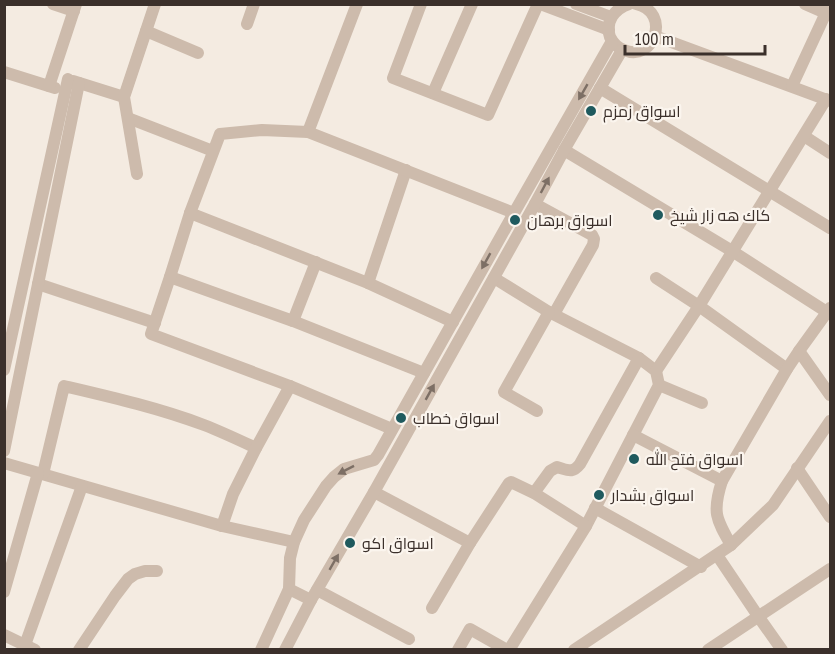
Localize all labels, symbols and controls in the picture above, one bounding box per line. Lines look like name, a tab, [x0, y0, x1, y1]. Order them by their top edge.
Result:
scale bar	[625, 18, 764, 56]
text: 100 m	[634, 27, 674, 50]
one-way arrow	[578, 84, 588, 101]
place label: اسواق زمزم	[603, 101, 681, 123]
marker: اسواق زمزم	[584, 104, 598, 118]
one-way arrow	[540, 176, 550, 193]
place label: كاك هه زار شيخ	[670, 205, 770, 227]
marker: كاك هه زار شيخ	[651, 208, 665, 222]
place label: اسواق برهان	[527, 210, 612, 231]
marker: اسواق برهان	[508, 213, 522, 227]
one-way arrow	[481, 253, 492, 269]
one-way arrow	[425, 383, 435, 400]
place label: اسواق خطاب	[413, 408, 500, 429]
marker: اسواق خطاب	[394, 411, 408, 425]
place label: اسواق فتح الله	[646, 449, 743, 471]
marker: اسواق فتح الله	[627, 452, 641, 466]
one-way arrow	[338, 465, 355, 474]
place label: اسواق بشدار	[610, 485, 694, 506]
marker: اسواق بشدار	[592, 488, 606, 502]
place label: اسواق اكو	[362, 533, 434, 554]
marker: اسواق اكو	[343, 536, 357, 550]
one-way arrow	[329, 553, 339, 570]

